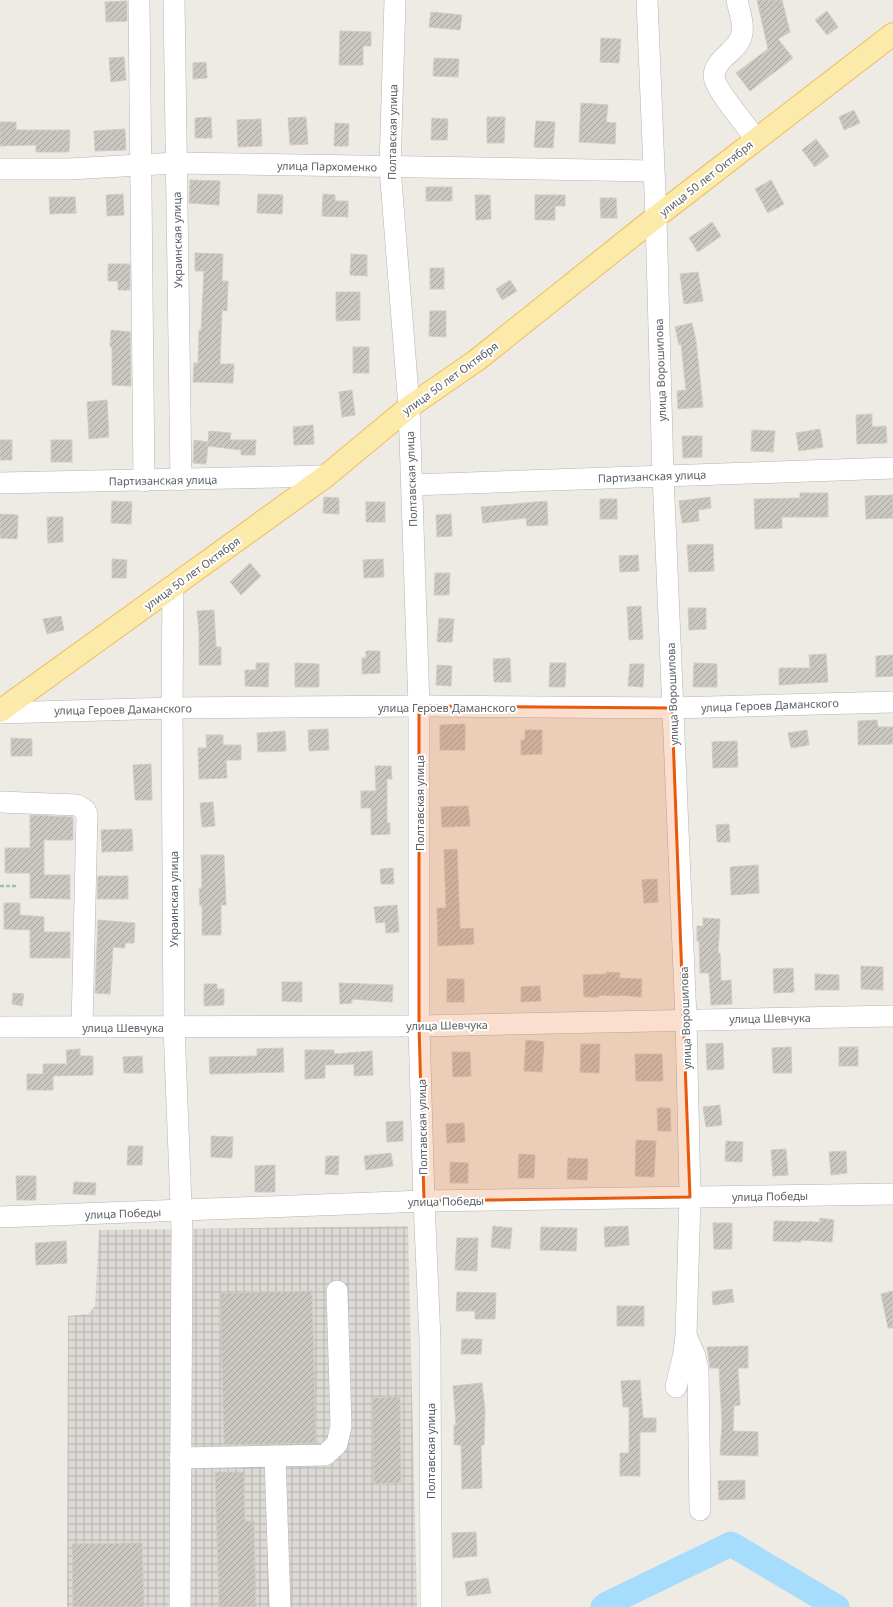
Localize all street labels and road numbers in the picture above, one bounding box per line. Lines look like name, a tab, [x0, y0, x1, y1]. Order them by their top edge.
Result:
street label: Полтавская улица	[384, 84, 400, 180]
street label: улица 50 лет Октября	[656, 137, 756, 219]
street label: улица Пархоменко	[277, 158, 377, 174]
street label: Украинская улица	[169, 192, 185, 288]
street label: улица Ворошилова	[651, 318, 669, 422]
street label: улица 50 лет Октября	[399, 338, 501, 418]
street label: Полтавская улица	[402, 431, 420, 527]
street label: Партизанская улица	[598, 467, 706, 485]
street label: Партизанская улица	[109, 472, 217, 488]
street label: улица 50 лет Октября	[141, 533, 243, 613]
street label: улица Ворошилова	[663, 642, 681, 746]
street label: улица Героев Даманского	[701, 695, 839, 715]
street label: улица Героев Даманского	[54, 700, 192, 718]
street label: улица Героев Даманского	[378, 700, 516, 715]
street label: Полтавская улица	[412, 755, 427, 851]
street label: Украинская улица	[166, 851, 181, 947]
street label: улица Ворошилова	[676, 966, 694, 1070]
street label: улица Шевчука	[729, 1010, 811, 1026]
street label: улица Шевчука	[406, 1017, 488, 1033]
street label: улица Шевчука	[82, 1020, 164, 1035]
street label: Полтавская улица	[414, 1079, 430, 1175]
street label: улица Победы	[732, 1188, 808, 1204]
street label: улица Победы	[408, 1193, 484, 1209]
street label: улица Победы	[85, 1204, 161, 1222]
street label: Полтавская улица	[423, 1403, 438, 1499]

